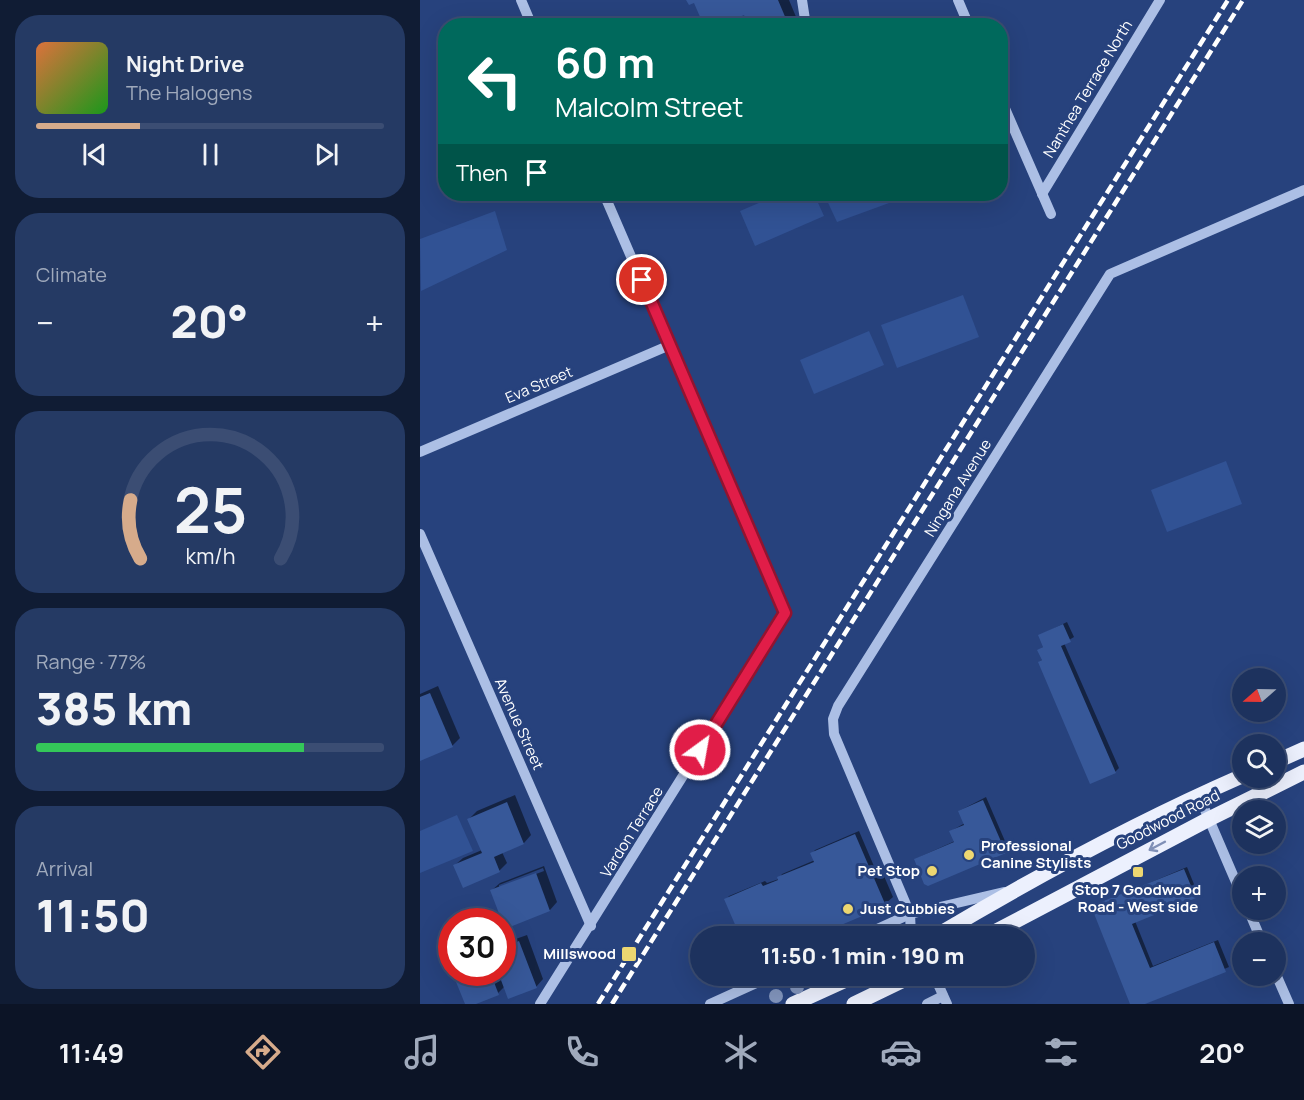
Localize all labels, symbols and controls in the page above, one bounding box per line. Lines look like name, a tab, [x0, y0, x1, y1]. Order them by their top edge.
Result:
street label: Nanthea Terrace North	[1038, 16, 1137, 161]
text: 60 m	[555, 33, 655, 91]
icon: left	[456, 42, 534, 120]
text: Night Drive	[126, 49, 245, 79]
text: The Halogens	[126, 79, 252, 106]
text: Malcolm Street	[555, 88, 743, 125]
icon: previous	[78, 138, 111, 171]
icon: pause	[194, 138, 227, 171]
icon: next	[310, 138, 343, 171]
icon: arrive	[520, 156, 553, 189]
text: Then	[456, 158, 508, 188]
pin	[616, 254, 667, 305]
text: Climate	[36, 261, 107, 288]
icon: arrive	[625, 263, 658, 296]
text: 20°	[171, 290, 248, 352]
text: −	[36, 300, 54, 345]
text: +	[365, 300, 384, 345]
street label: Eva Street	[502, 361, 576, 408]
street label: Ningana Avenue	[919, 435, 996, 541]
text: 25	[173, 466, 247, 552]
text: km/h	[185, 541, 235, 570]
text: Range · 77%	[36, 648, 146, 675]
north arrow	[1232, 668, 1286, 722]
map controls	[1232, 668, 1286, 986]
street label: Avenue Street	[490, 675, 549, 773]
text: 385 km	[36, 677, 192, 739]
position arrow	[668, 718, 732, 782]
button: search	[1232, 734, 1286, 788]
street label: Vardon Terrace	[595, 782, 668, 881]
street label: Goodwood Road	[1112, 784, 1223, 855]
button: layers	[1232, 800, 1286, 854]
place label: Professional Canine Stylists	[981, 835, 1091, 873]
one-way arrow	[1149, 840, 1166, 852]
marker: Professional Canine Stylists	[962, 848, 976, 862]
text: Arrival	[36, 855, 93, 882]
place label: Pet Stop	[858, 860, 920, 881]
marker: Pet Stop	[925, 864, 939, 878]
marker: Stop 7 Goodwood Road - West side	[1131, 865, 1145, 879]
button: +	[1232, 866, 1286, 920]
place label: Stop 7 Goodwood Road - West side	[1075, 879, 1201, 917]
text: 11:50	[36, 884, 150, 946]
place label: Just Cubbies	[860, 898, 955, 919]
marker: Just Cubbies	[841, 902, 855, 916]
speed limit sign: 30	[438, 908, 516, 986]
button: −	[1232, 932, 1286, 986]
text: 11:50 · 1 min · 190 m	[761, 941, 964, 971]
place label: Millswood	[543, 943, 616, 964]
marker: Millswood	[620, 945, 638, 963]
icon: directions	[242, 1031, 284, 1073]
icon: music	[401, 1031, 443, 1073]
icon: phone	[561, 1031, 603, 1073]
icon: climate	[720, 1031, 762, 1073]
icon: car	[880, 1031, 922, 1073]
icon: filters	[1040, 1031, 1082, 1073]
text: 11:49	[59, 1034, 124, 1071]
text: 20°	[1199, 1034, 1245, 1071]

